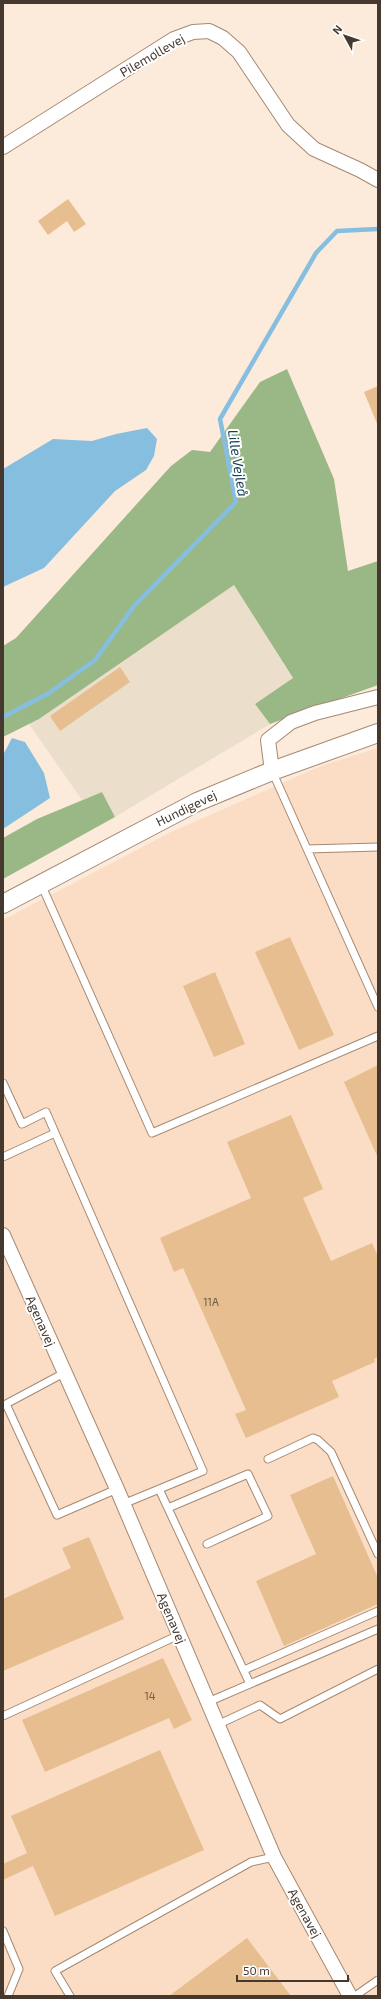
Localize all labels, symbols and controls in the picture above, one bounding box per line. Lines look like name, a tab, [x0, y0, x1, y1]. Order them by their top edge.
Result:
north arrow	[325, 16, 365, 56]
text: N	[329, 22, 345, 36]
street label: Pilemøllevej	[117, 30, 187, 80]
water label: Lille Vejleå	[225, 428, 252, 498]
street label: Hundigevej	[153, 786, 219, 830]
street label: Agenavej	[23, 1293, 59, 1349]
house number: 11A	[203, 1295, 219, 1308]
street label: Agenavej	[154, 1590, 190, 1646]
house number: 14	[144, 1689, 156, 1702]
street label: Agenavej	[285, 1885, 325, 1941]
scale bar	[237, 1957, 348, 1983]
text: 50 m	[243, 1963, 270, 1977]

